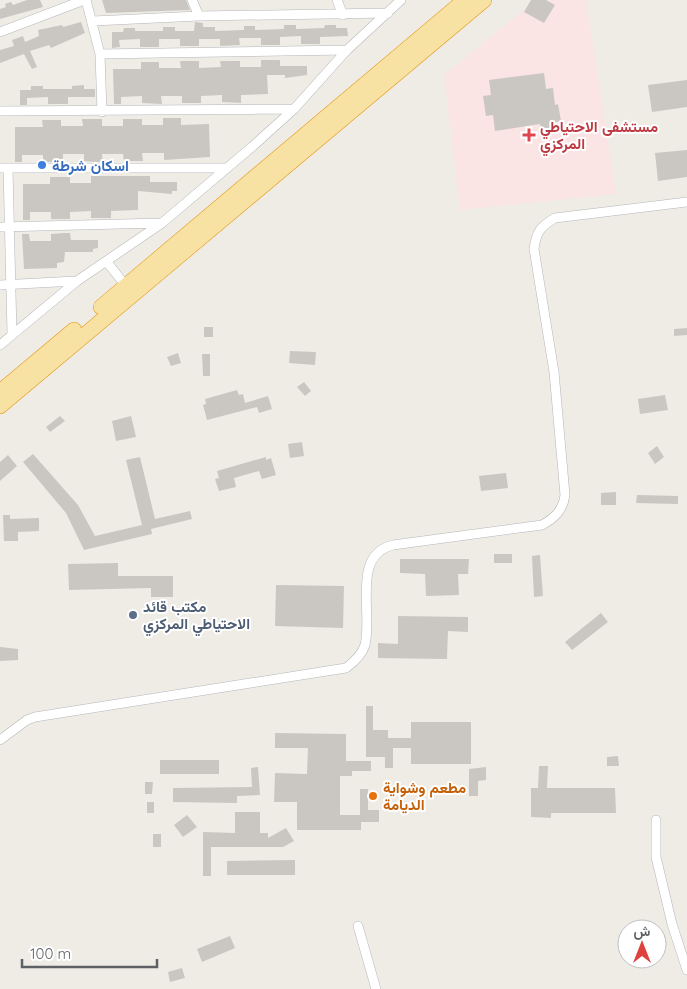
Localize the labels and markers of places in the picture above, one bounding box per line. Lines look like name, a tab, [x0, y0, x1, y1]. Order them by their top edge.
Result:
place label: مستشفى الاحتياطي المركزي	[540, 117, 658, 157]
marker: مستشفى الاحتياطي المركزي	[522, 128, 536, 142]
place label: اسكان شرطة	[52, 156, 129, 175]
marker: اسكان شرطة	[36, 159, 48, 171]
place label: مكتب قائد الاحتياطي المركزي	[143, 597, 250, 637]
marker: مكتب قائد الاحتياطي المركزي	[127, 609, 139, 621]
place label: مطعم وشواية الديامة	[383, 778, 466, 814]
marker: مطعم وشواية الديامة	[367, 790, 379, 802]

